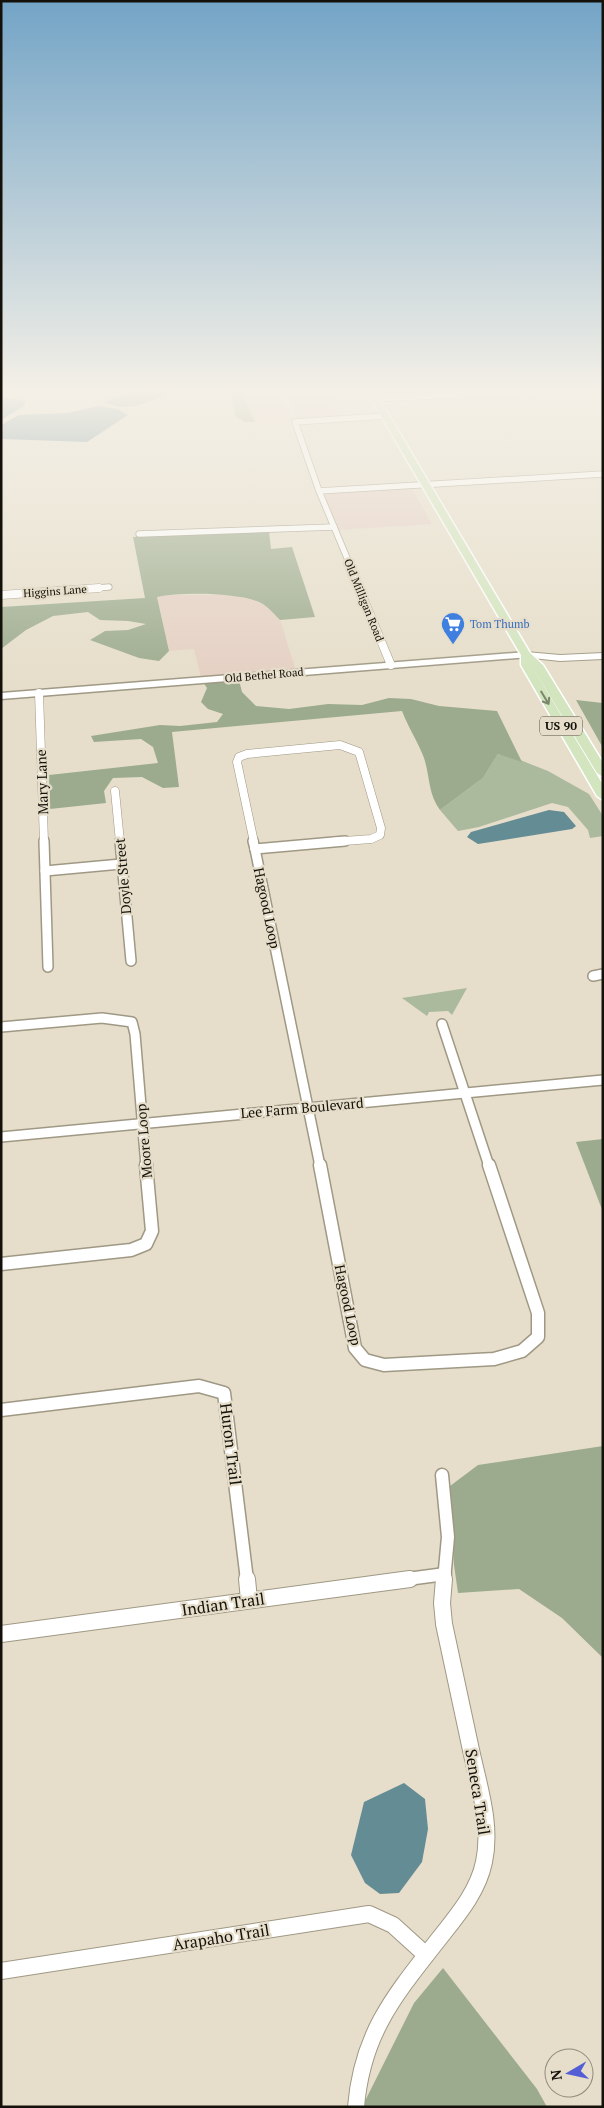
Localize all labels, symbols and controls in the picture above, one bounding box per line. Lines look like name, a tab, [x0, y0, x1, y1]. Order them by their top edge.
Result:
street label: Old Milligan Road	[341, 557, 387, 643]
street label: Higgins Lane	[23, 582, 88, 600]
supermarket icon: Tom Thumb	[440, 611, 466, 645]
place label: Tom Thumb	[470, 617, 529, 631]
street label: Old Bethel Road	[224, 665, 304, 685]
one-way arrow	[540, 691, 550, 706]
road number: US 90	[540, 716, 582, 736]
street label: Mary Lane	[31, 749, 52, 815]
street label: Doyle Street	[110, 836, 135, 915]
street label: Hagood Loop	[250, 866, 285, 950]
street label: Lee Farm Boulevard	[240, 1093, 364, 1122]
street label: Moore Loop	[131, 1103, 156, 1179]
street label: Hagood Loop	[331, 1263, 366, 1347]
street label: Huron Trail	[215, 1402, 247, 1486]
street label: Indian Trail	[180, 1587, 266, 1621]
street label: Seneca Trail	[460, 1747, 496, 1837]
street label: Arapaho Trail	[171, 1918, 271, 1956]
north arrow	[544, 2048, 594, 2098]
text: N	[545, 2068, 566, 2082]

